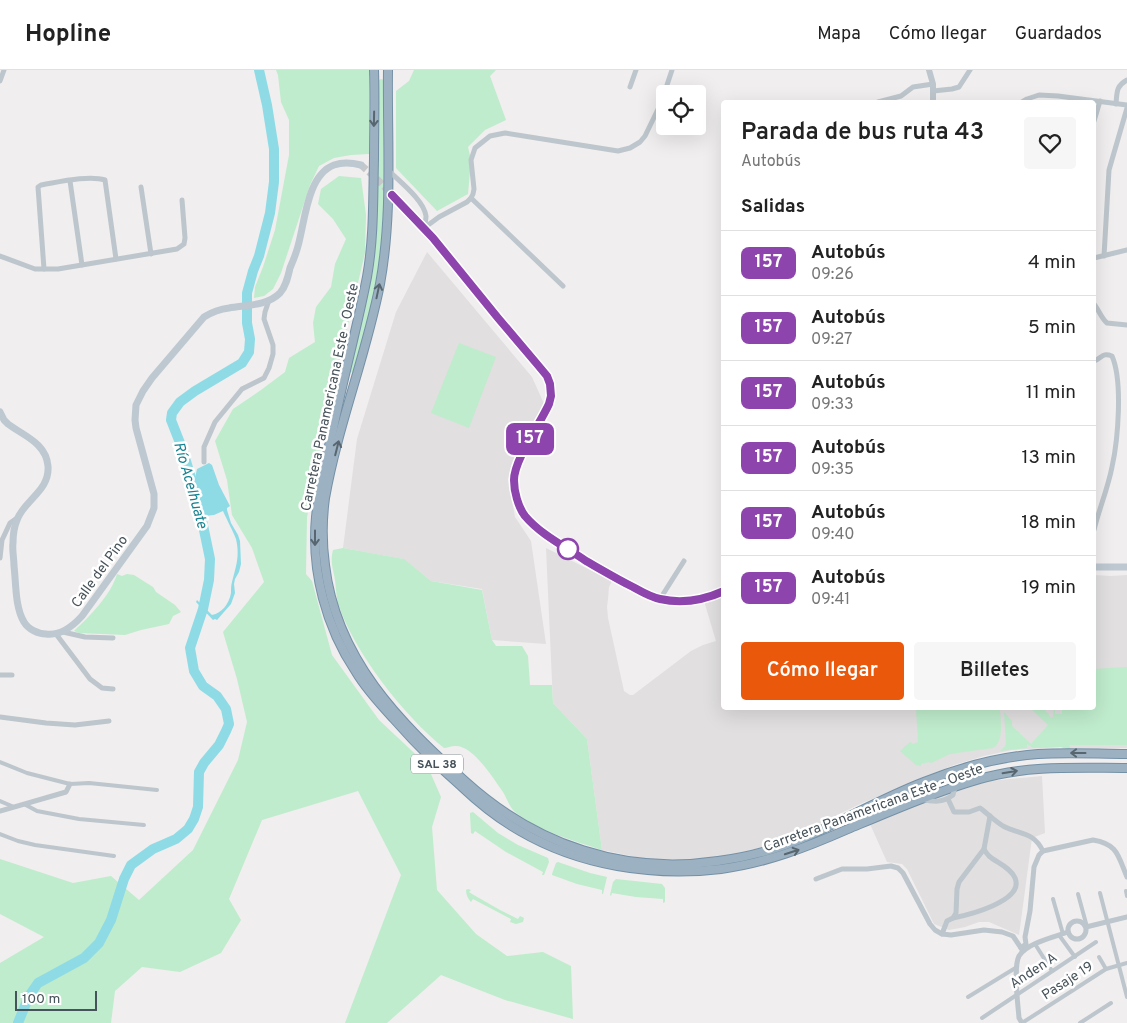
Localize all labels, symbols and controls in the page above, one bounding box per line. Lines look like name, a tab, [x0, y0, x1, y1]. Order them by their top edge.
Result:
text: Hopline	[25, 20, 111, 50]
text: Mapa	[817, 23, 861, 46]
text: Cómo llegar	[889, 23, 987, 46]
text: Guardados	[1015, 23, 1102, 46]
map controls	[656, 85, 706, 135]
button: locate	[656, 85, 706, 135]
one-way arrow	[369, 110, 379, 126]
button: heart	[1024, 117, 1076, 169]
text: Parada de bus ruta 43	[741, 118, 984, 148]
text: Autobús	[741, 152, 801, 172]
text: Salidas	[741, 195, 805, 219]
text: Autobús	[811, 241, 886, 265]
text: 157	[755, 251, 782, 274]
text: 4 min	[1028, 251, 1076, 275]
text: 09:26	[811, 265, 854, 285]
street label: Carretera Panamericana Este - Oeste	[298, 282, 363, 513]
one-way arrow	[374, 283, 383, 299]
text: Autobús	[811, 306, 886, 330]
text: 157	[755, 316, 782, 339]
text: 5 min	[1028, 316, 1076, 340]
text: 09:27	[811, 330, 852, 350]
text: Autobús	[811, 371, 886, 395]
text: 157	[755, 381, 782, 404]
text: 11 min	[1026, 381, 1076, 405]
text: 09:33	[811, 395, 854, 415]
line badge: 157	[501, 423, 559, 455]
text: 157	[516, 427, 544, 450]
text: Autobús	[811, 436, 886, 460]
water label: Río Acelhuate	[168, 440, 211, 531]
one-way arrow	[333, 440, 342, 456]
text: 157	[755, 446, 782, 469]
text: 13 min	[1021, 446, 1076, 470]
text: 09:35	[811, 460, 854, 480]
text: Autobús	[811, 501, 886, 525]
text: 157	[755, 511, 782, 534]
text: 18 min	[1021, 511, 1076, 535]
text: 09:40	[811, 525, 855, 545]
one-way arrow	[310, 530, 320, 546]
street label: Calle del Pino	[68, 532, 132, 611]
unlabelled marker	[557, 538, 579, 560]
text: Autobús	[811, 566, 886, 590]
text: 157	[755, 576, 782, 599]
text: 19 min	[1021, 576, 1076, 600]
text: 09:41	[811, 590, 850, 610]
button: Cómo llegar	[741, 642, 904, 700]
button: Billetes	[914, 642, 1076, 700]
one-way arrow	[1071, 748, 1087, 758]
road number: SAL 38	[411, 754, 463, 774]
street label: Carretera Panamericana Este - Oeste	[761, 761, 986, 856]
one-way arrow	[1001, 767, 1017, 777]
one-way arrow	[783, 847, 799, 856]
street label: Anden A	[1007, 950, 1061, 993]
street label: Pasaje 19	[1039, 958, 1097, 1004]
scale bar	[15, 988, 98, 1011]
text: 100 m	[22, 991, 60, 1008]

